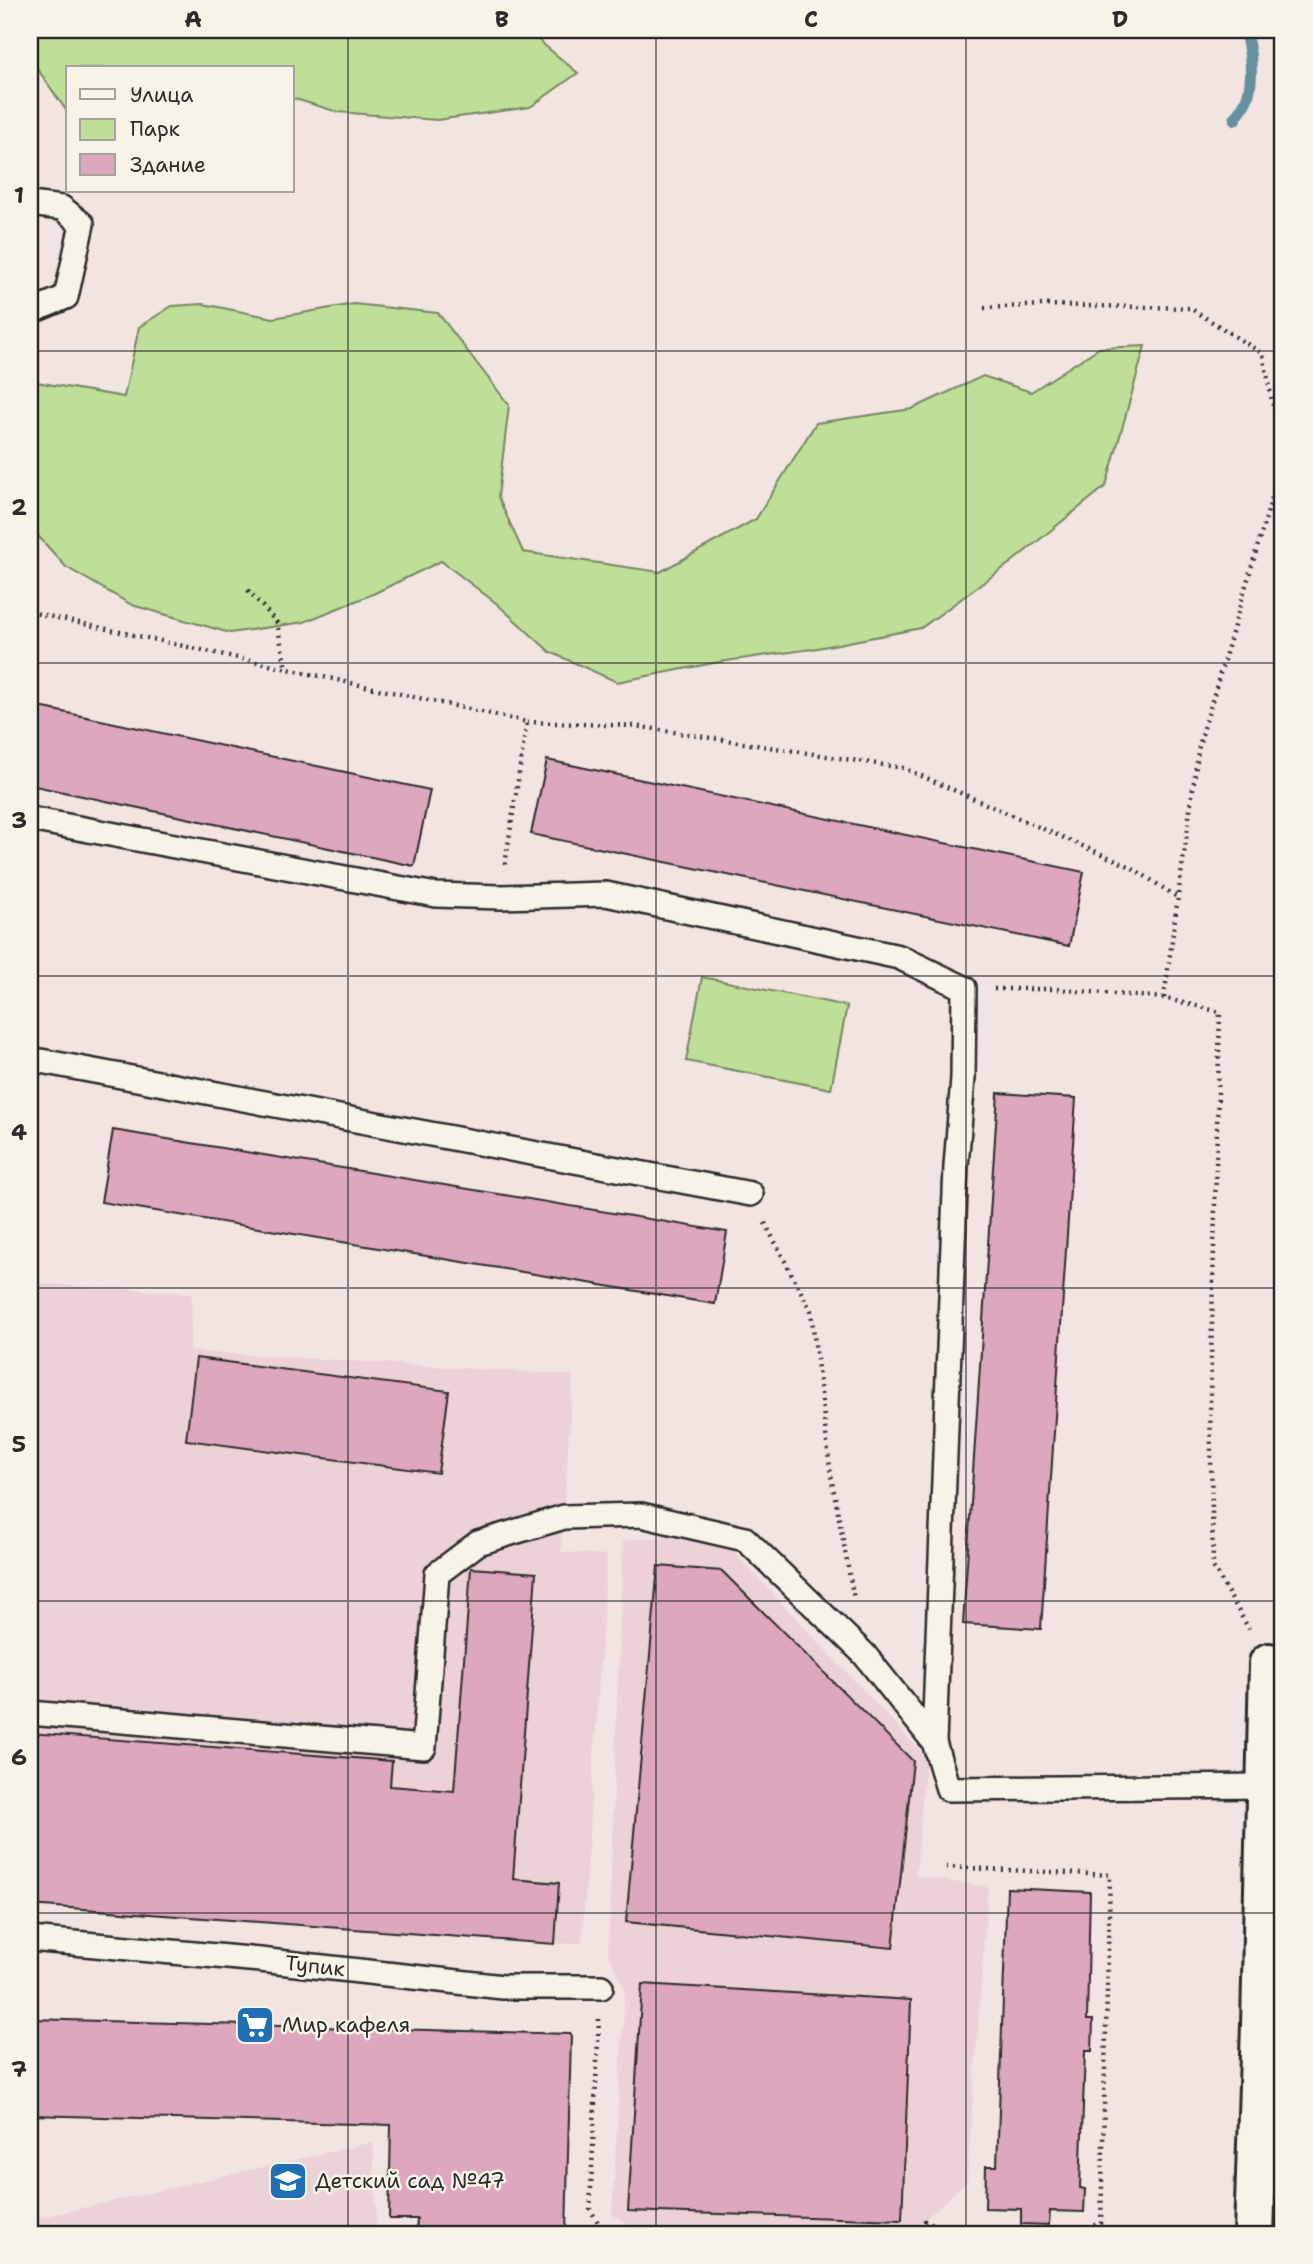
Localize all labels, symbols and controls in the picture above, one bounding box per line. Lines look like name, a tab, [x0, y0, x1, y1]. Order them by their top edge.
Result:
text: A	[184, 4, 202, 34]
text: B	[495, 4, 509, 34]
text: C	[804, 4, 818, 34]
text: D	[1112, 4, 1128, 34]
legend	[66, 66, 294, 192]
text: Улица	[130, 81, 193, 109]
text: Парк	[130, 115, 180, 143]
text: Здание	[130, 151, 206, 179]
text: 1	[14, 180, 24, 210]
text: 2	[11, 492, 27, 522]
text: 3	[11, 805, 27, 835]
text: 4	[11, 1117, 27, 1147]
text: 5	[12, 1429, 26, 1459]
text: 6	[11, 1742, 27, 1772]
street label: Тупик	[284, 1949, 346, 1983]
supermarket icon: Мир кафеля	[234, 2004, 276, 2046]
place label: Мир кафеля	[282, 2011, 410, 2039]
text: 7	[11, 2054, 27, 2084]
school or university icon: Детский сад №47	[267, 2160, 309, 2202]
place label: Детский сад №47	[315, 2167, 505, 2195]

